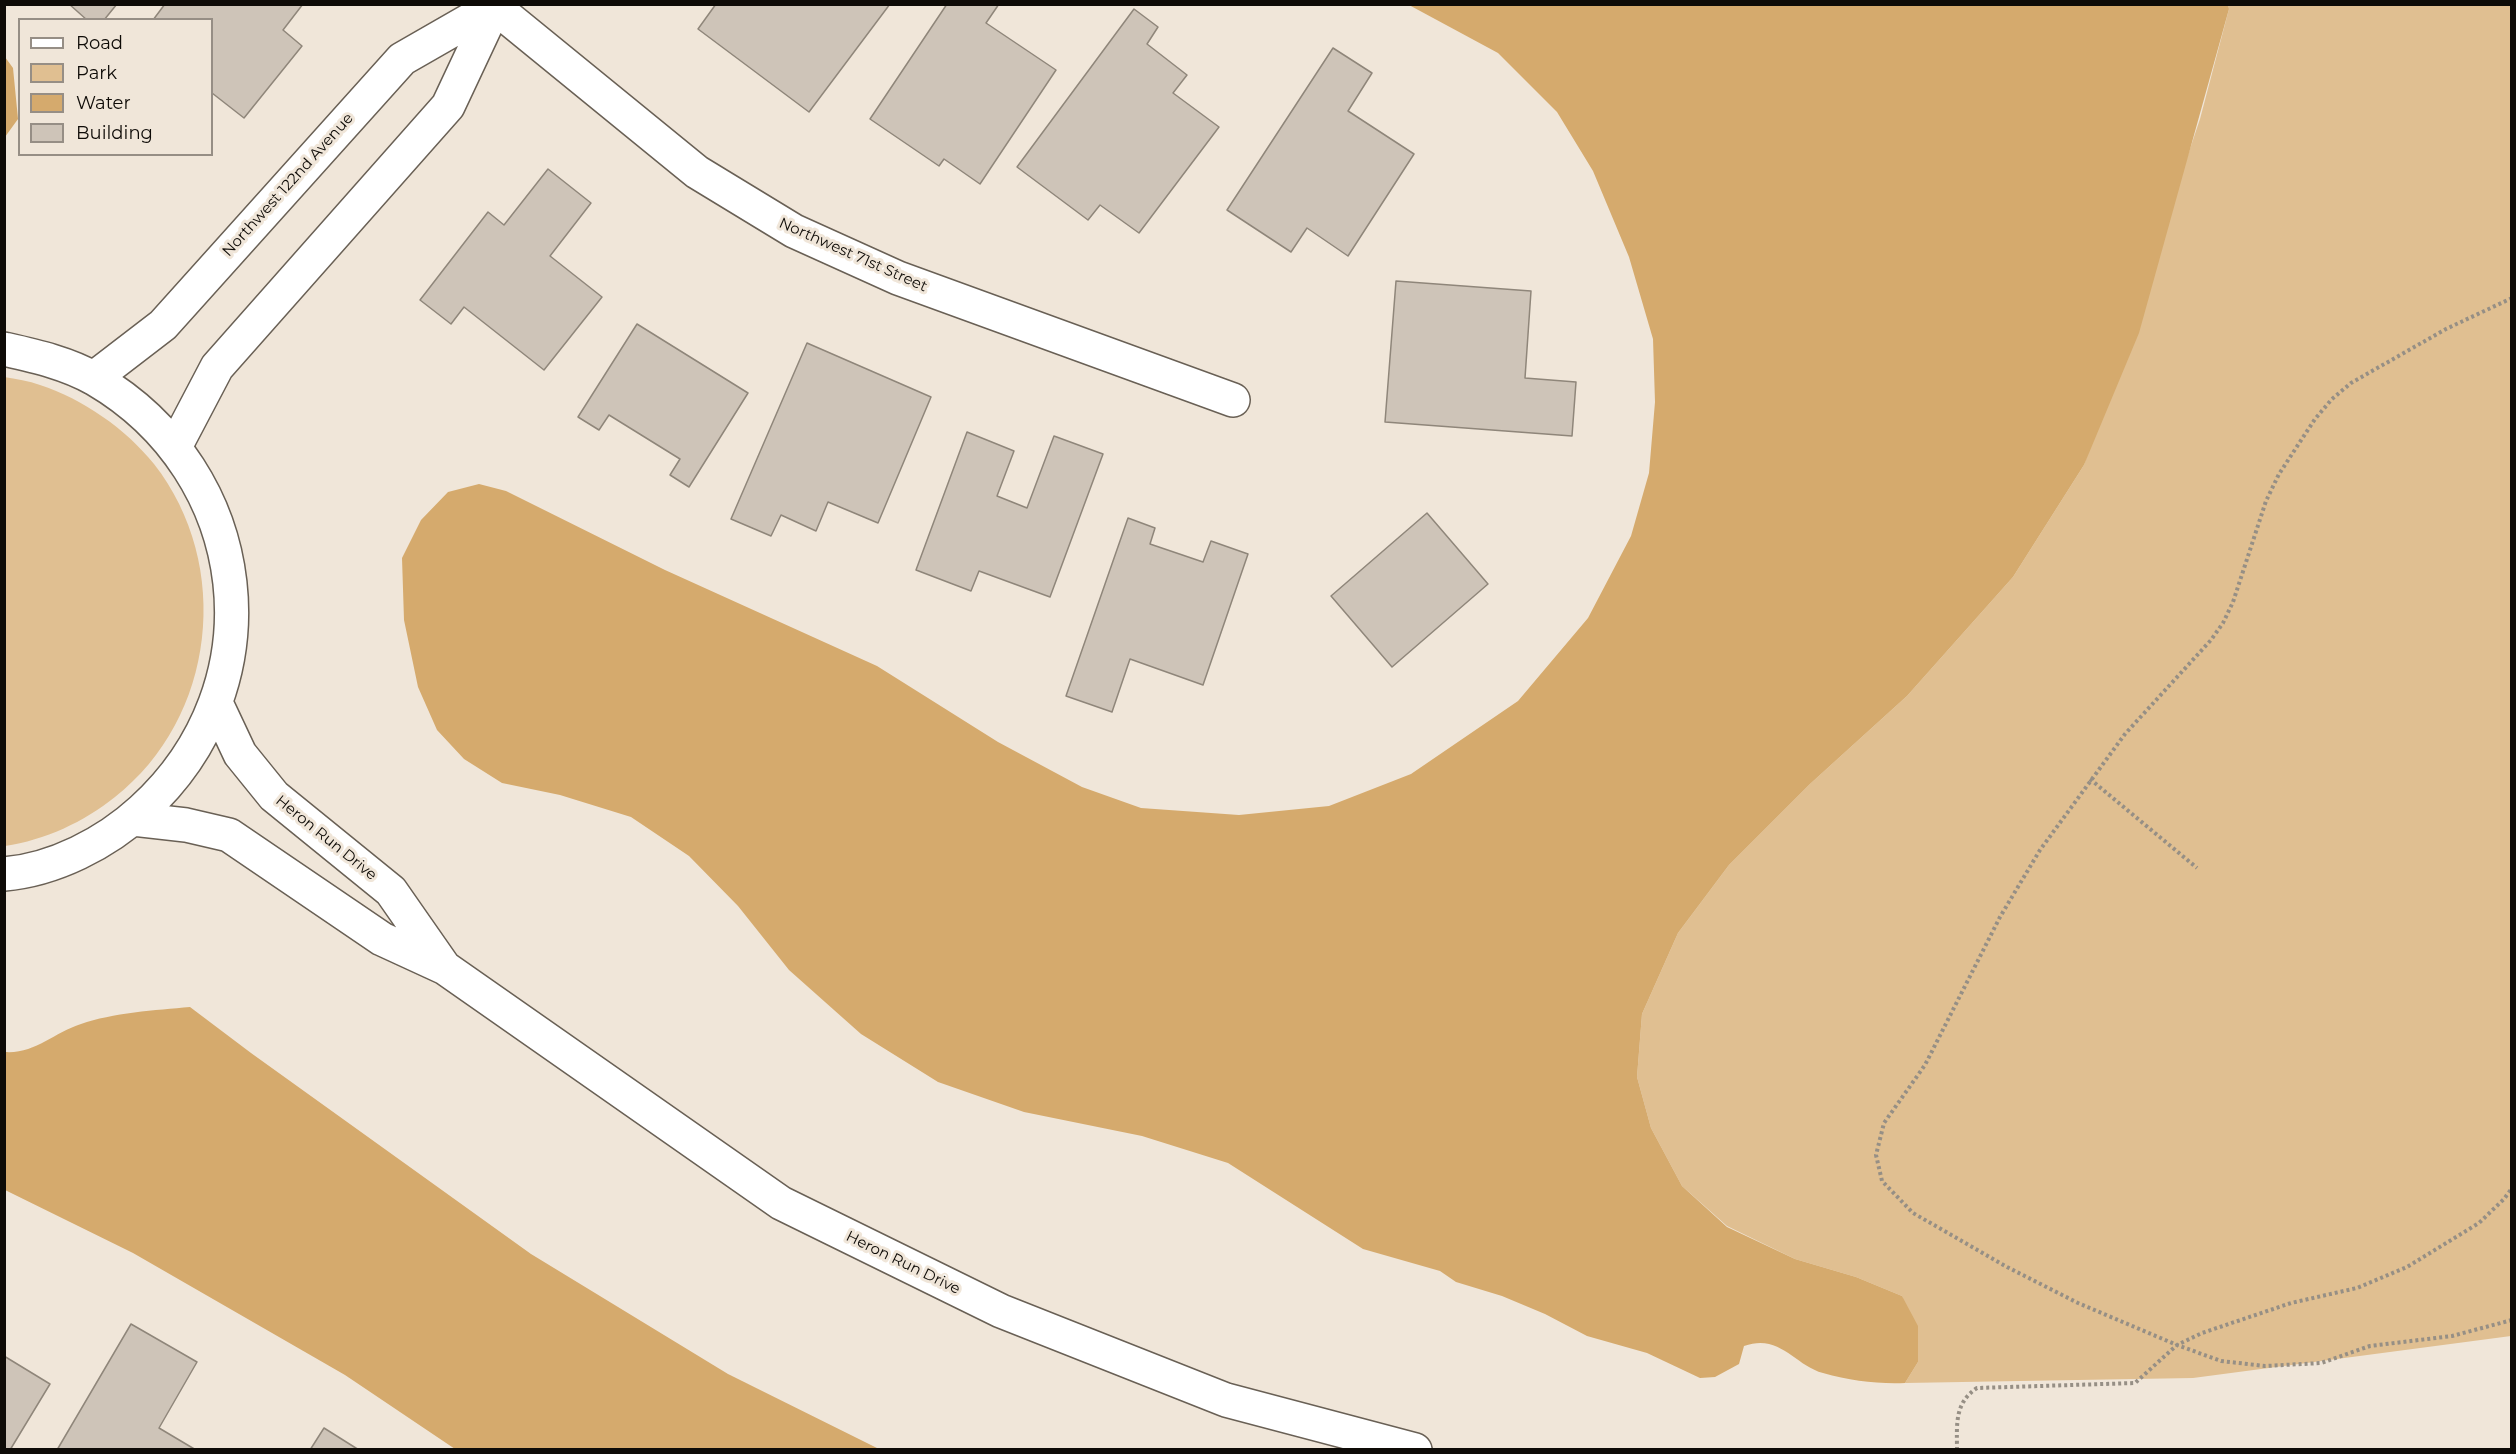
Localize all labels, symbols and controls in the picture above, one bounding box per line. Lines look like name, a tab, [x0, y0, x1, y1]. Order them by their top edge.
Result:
legend	[18, 18, 213, 156]
text: Road	[76, 32, 123, 54]
text: Park	[76, 62, 117, 84]
text: Water	[76, 92, 131, 114]
street label: Northwest 122nd Avenue	[219, 110, 357, 260]
text: Building	[76, 122, 153, 144]
street label: Northwest 71st Street	[776, 214, 930, 296]
street label: Heron Run Drive	[272, 792, 380, 884]
street label: Heron Run Drive	[843, 1228, 963, 1298]

